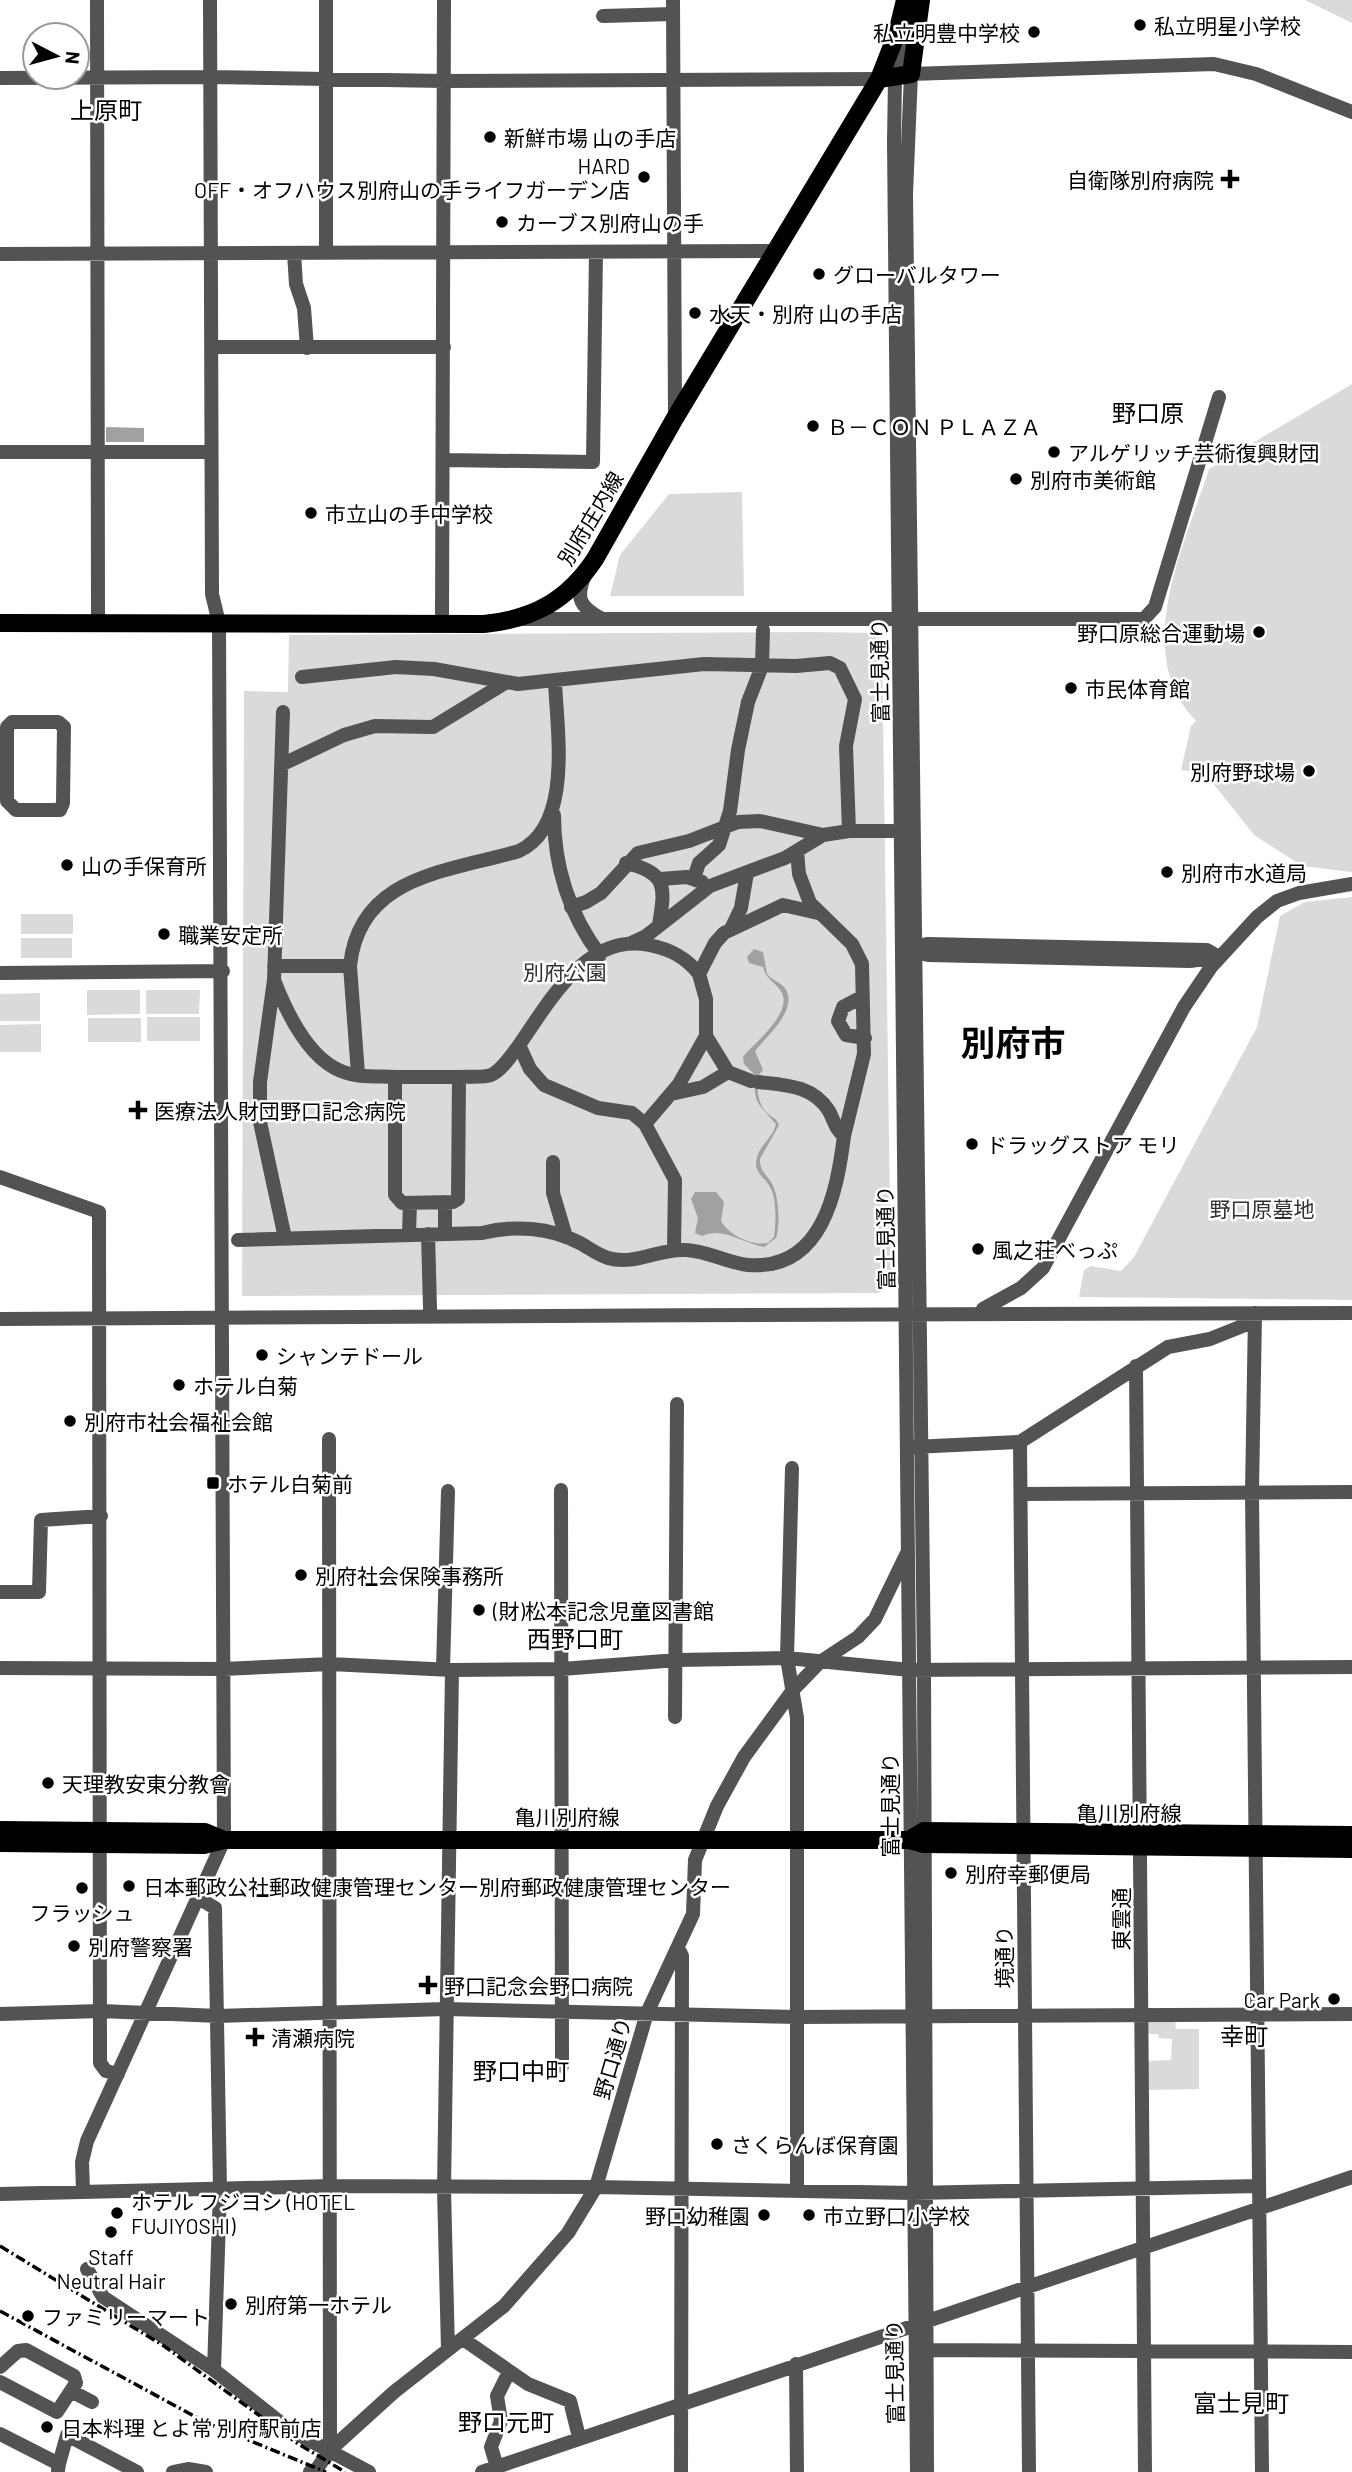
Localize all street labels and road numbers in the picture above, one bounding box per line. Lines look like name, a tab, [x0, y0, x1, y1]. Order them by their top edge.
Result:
street label: 別府庄内線	[552, 467, 628, 569]
street label: 富士見通り	[866, 618, 892, 724]
street label: 富士見通り	[872, 1185, 898, 1291]
street label: 富士見通り	[877, 1753, 902, 1858]
street label: 亀川別府線	[1077, 1800, 1182, 1825]
street label: 亀川別府線	[515, 1804, 620, 1829]
street label: 東雲通	[1108, 1888, 1133, 1951]
street label: 境通り	[991, 1926, 1016, 1989]
street label: 野口通り	[588, 2014, 636, 2102]
street label: 富士見通り	[881, 2319, 907, 2425]

